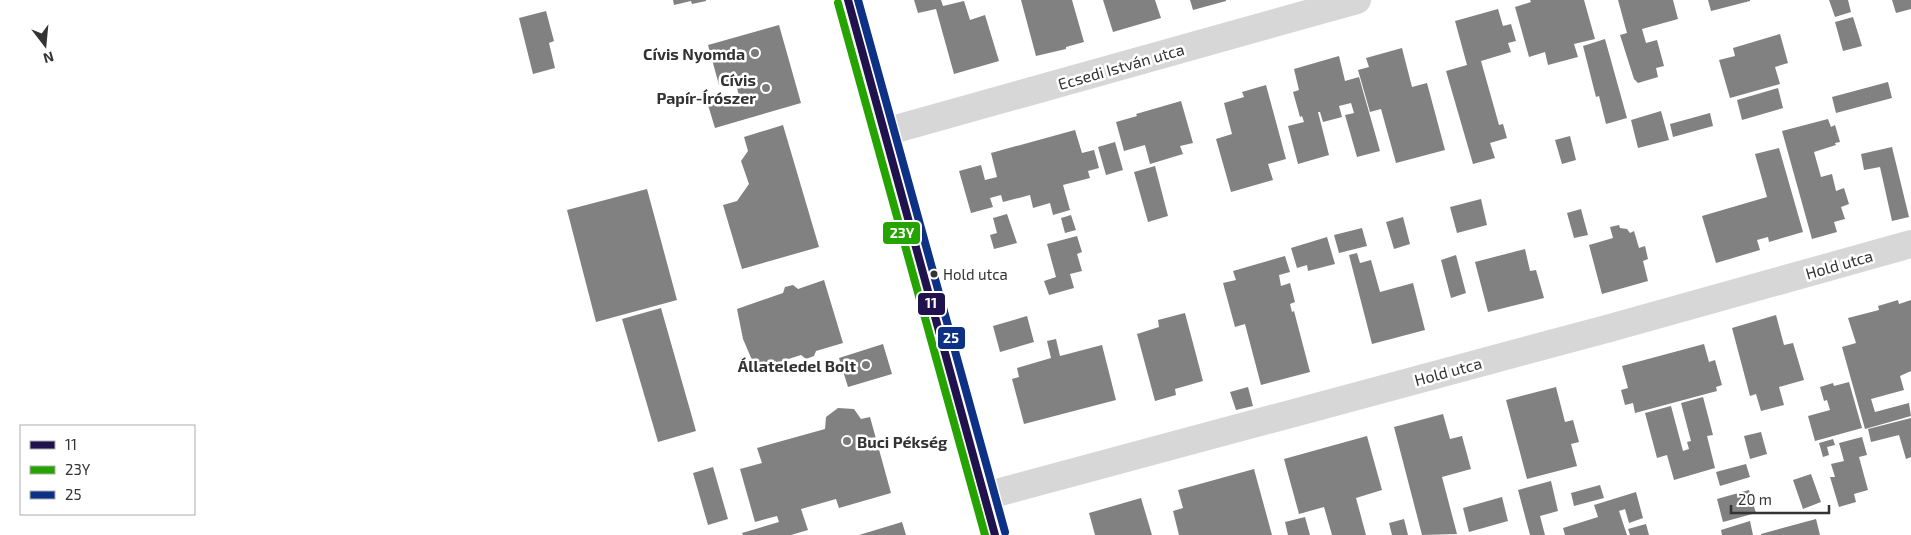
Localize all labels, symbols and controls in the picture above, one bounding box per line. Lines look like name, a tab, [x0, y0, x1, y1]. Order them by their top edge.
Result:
north arrow	[20, 20, 70, 70]
street label: Ecsedi István utca	[1056, 39, 1186, 93]
place label: Cívis Nyomda	[643, 44, 745, 64]
marker: Cívis Nyomda	[749, 47, 761, 59]
text: N	[42, 48, 56, 68]
place label: Cívis Papír-Írószer	[656, 70, 756, 107]
marker: Cívis Papír-Írószer	[760, 82, 772, 94]
line badge: 23Y	[882, 221, 921, 245]
text: 23Y	[890, 224, 915, 241]
street label: Hold utca	[1803, 245, 1875, 283]
place label: Hold utca	[943, 265, 1008, 283]
marker: Hold utca	[929, 269, 939, 279]
line badge: 11	[917, 292, 946, 316]
text: 11	[925, 294, 937, 311]
line badge: 25	[937, 326, 966, 350]
text: 25	[943, 329, 959, 346]
street label: Hold utca	[1412, 353, 1484, 389]
place label: Állateledel Bolt	[738, 356, 856, 375]
marker: Állateledel Bolt	[860, 359, 872, 371]
legend	[20, 425, 195, 515]
place label: Buci Pékség	[857, 432, 948, 451]
text: 11	[65, 435, 77, 453]
marker: Buci Pékség	[841, 435, 853, 447]
text: 23Y	[65, 460, 91, 478]
scale bar	[1731, 482, 1828, 514]
text: 25	[65, 485, 81, 503]
text: 20 m	[1738, 490, 1772, 508]

